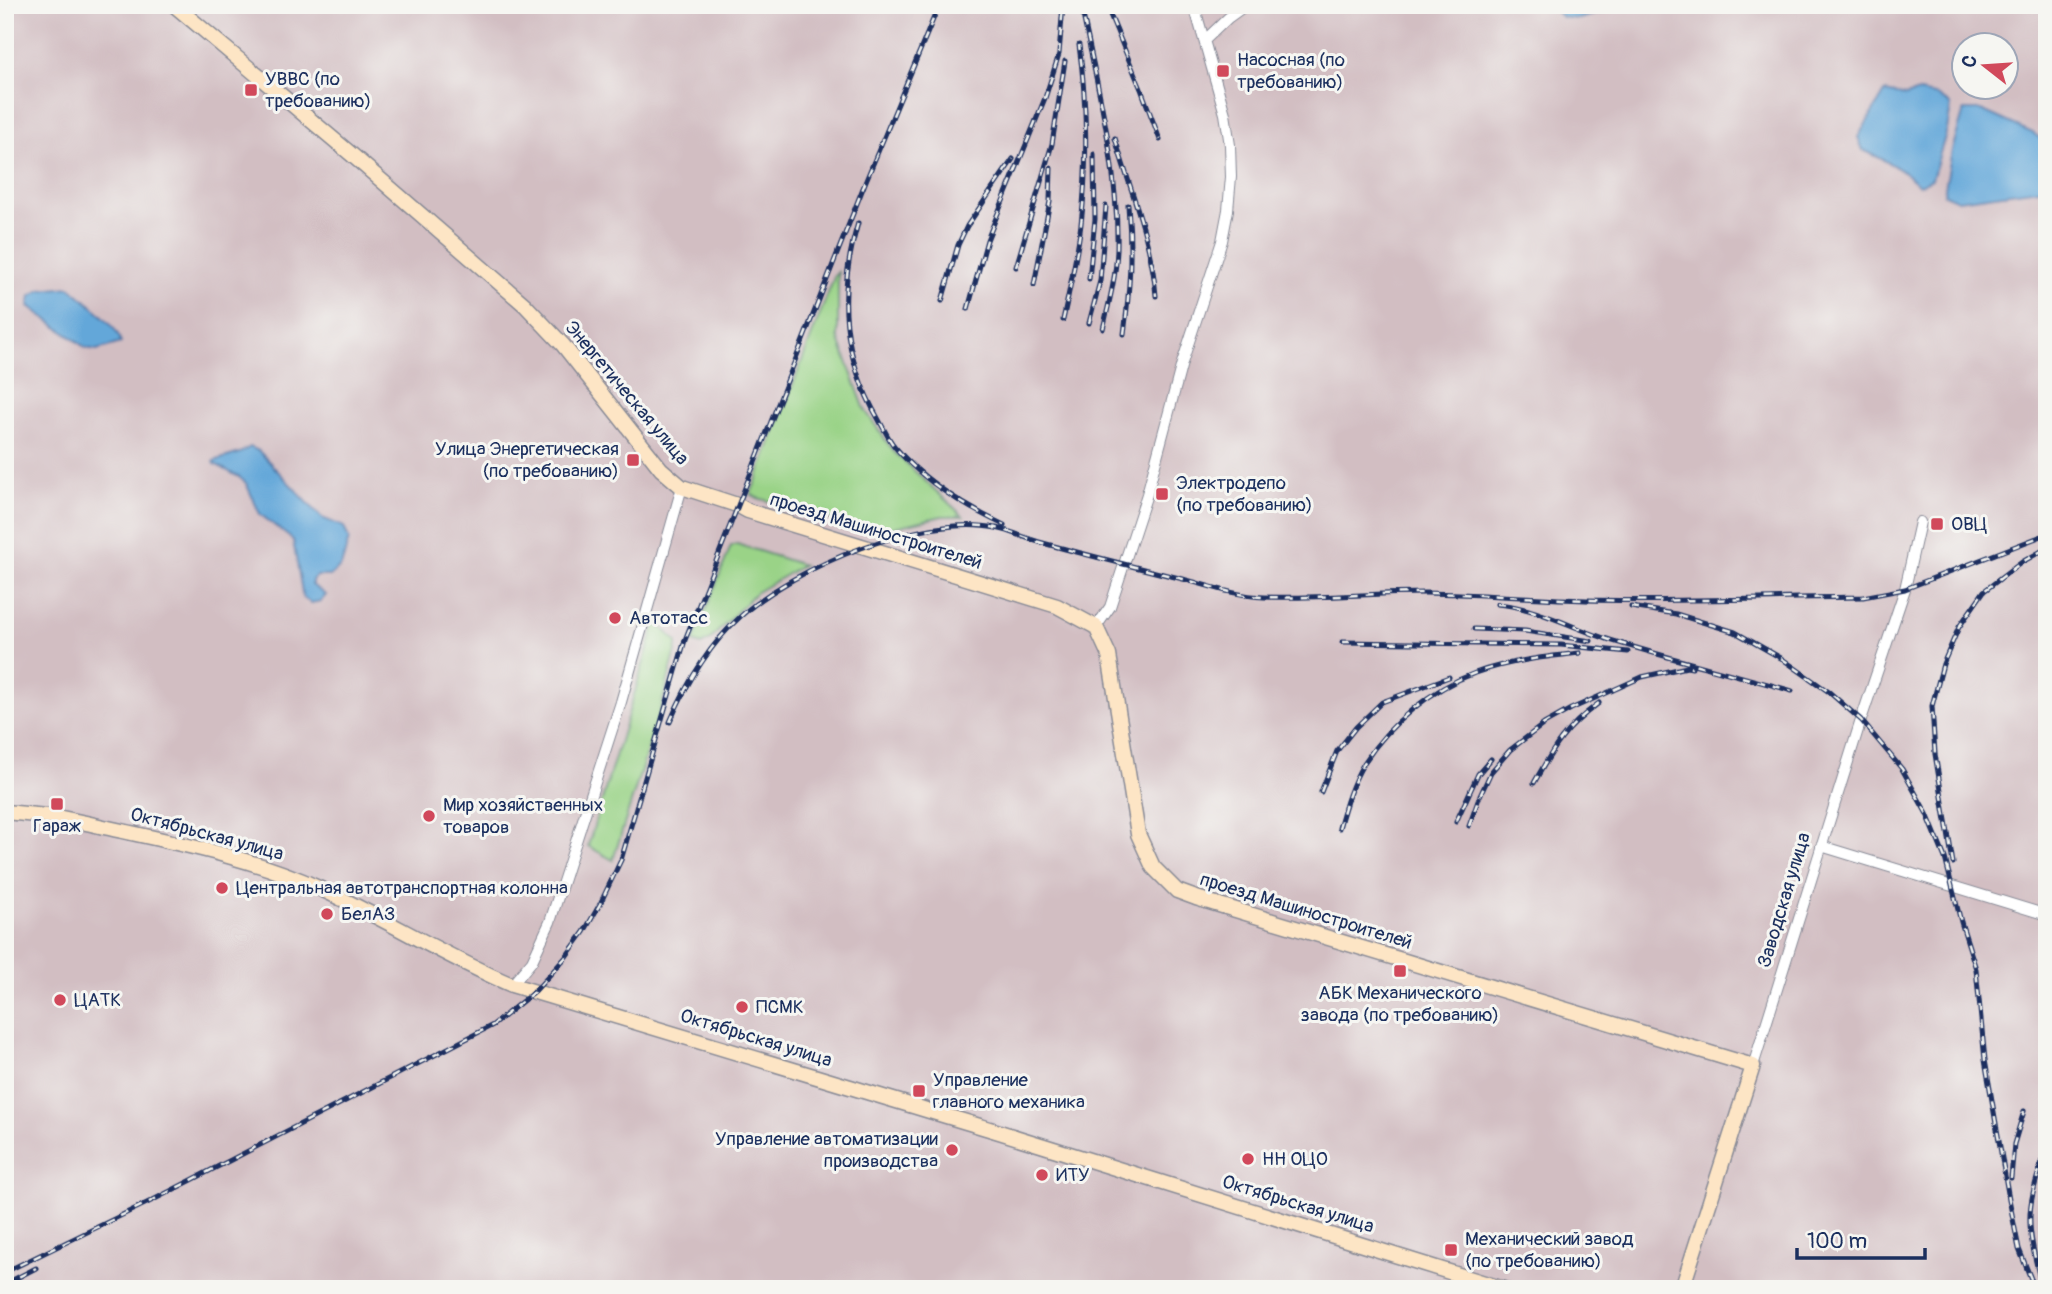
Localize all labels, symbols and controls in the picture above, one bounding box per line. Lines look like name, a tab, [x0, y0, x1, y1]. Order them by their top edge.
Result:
north arrow	[1951, 32, 2021, 102]
place label: Насосная (по требованию)	[1237, 48, 1345, 94]
text: С	[1957, 52, 1983, 70]
marker: Насосная (по требованию)	[1215, 63, 1231, 79]
place label: УВВС (по требованию)	[265, 67, 371, 113]
marker: УВВС (по требованию)	[243, 82, 259, 98]
street label: Энергетическая улица	[560, 316, 694, 470]
place label: Улица Энергетическая (по требованию)	[435, 437, 619, 483]
marker: Улица Энергетическая (по требованию)	[625, 452, 641, 468]
place label: Электродепо (по требованию)	[1176, 471, 1313, 517]
marker: Электродепо (по требованию)	[1154, 486, 1170, 502]
street label: проезд Машиностроителей	[767, 487, 985, 575]
place label: ОВЦ	[1951, 512, 1987, 536]
marker: ОВЦ	[1929, 516, 1945, 532]
place label: Автотасс	[629, 606, 708, 630]
marker: Автотасс	[607, 610, 623, 626]
place label: Мир хозяйственных товаров	[443, 793, 603, 839]
marker: Гараж	[49, 796, 65, 812]
street label: Октябрьская улица	[128, 802, 286, 866]
marker: Мир хозяйственных товаров	[421, 808, 437, 824]
place label: Гараж	[33, 814, 82, 838]
street label: Заводская улица	[1752, 829, 1816, 970]
street label: проезд Машиностроителей	[1197, 867, 1415, 955]
place label: Центральная автотранспортная колонна	[236, 876, 568, 900]
marker: Центральная автотранспортная колонна	[214, 880, 230, 896]
place label: БелАЗ	[341, 902, 396, 926]
marker: БелАЗ	[319, 906, 335, 922]
marker: АБК Механического завода (по требованию)	[1392, 963, 1408, 979]
place label: АБК Механического завода (по требованию)	[1301, 981, 1499, 1027]
place label: ЦАТК	[74, 988, 121, 1012]
marker: ЦАТК	[52, 992, 68, 1008]
place label: ПСМК	[756, 995, 804, 1019]
marker: ПСМК	[734, 999, 750, 1015]
street label: Октябрьская улица	[677, 1003, 835, 1073]
place label: Управление главного механика	[933, 1068, 1085, 1114]
marker: Управление главного механика	[911, 1083, 927, 1099]
place label: Управление автоматизации производства	[715, 1127, 939, 1173]
marker: Управление автоматизации производства	[944, 1142, 960, 1158]
place label: НН ОЦО	[1262, 1147, 1328, 1171]
marker: НН ОЦО	[1240, 1151, 1256, 1167]
place label: ИТУ	[1056, 1163, 1089, 1187]
marker: ИТУ	[1034, 1167, 1050, 1183]
street label: Октябрьская улица	[1219, 1169, 1377, 1239]
scale bar	[1797, 1217, 1924, 1261]
place label: Механический завод (по требованию)	[1465, 1227, 1634, 1273]
text: 100 m	[1807, 1228, 1867, 1255]
marker: Механический завод (по требованию)	[1443, 1242, 1459, 1258]

